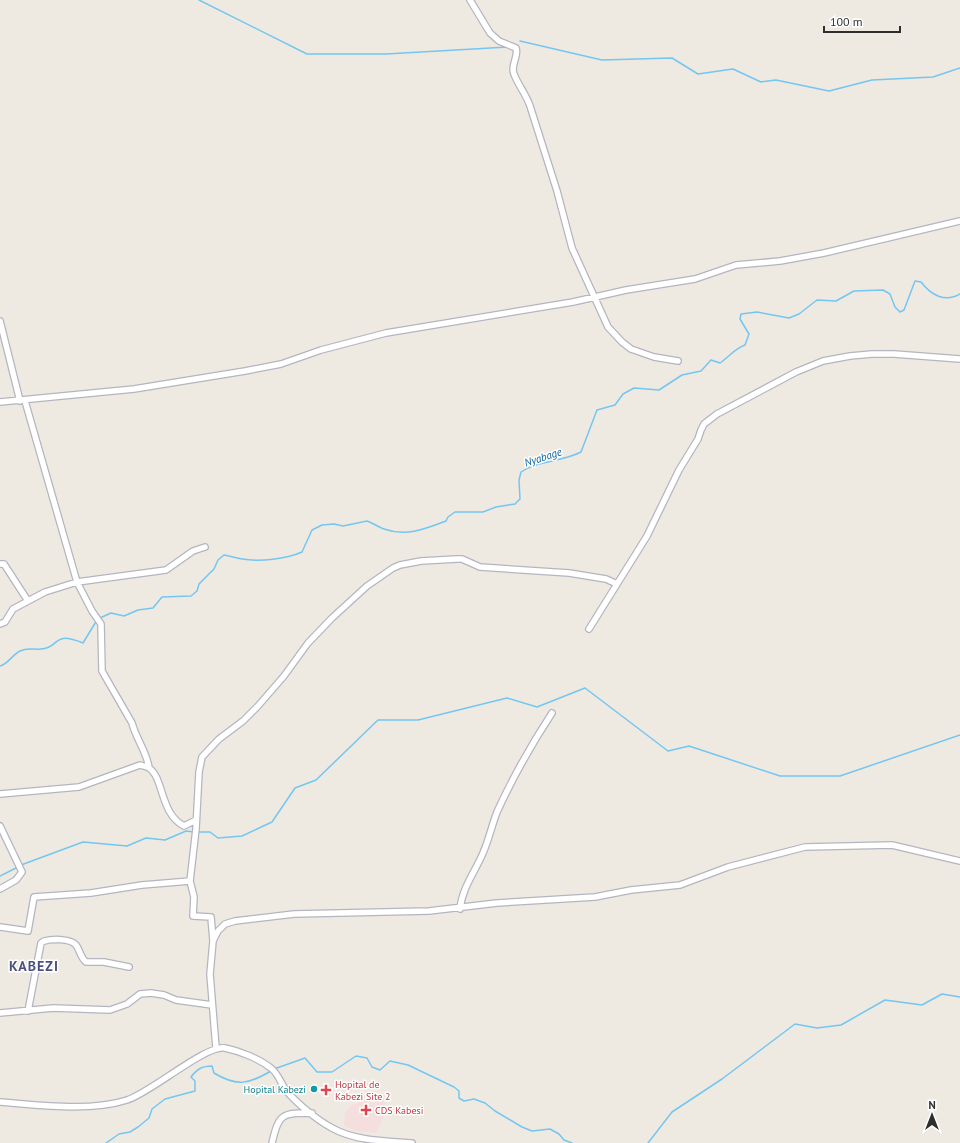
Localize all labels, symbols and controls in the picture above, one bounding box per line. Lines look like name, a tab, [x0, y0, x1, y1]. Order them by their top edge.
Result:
scale bar	[824, 8, 900, 34]
text: 100 m	[830, 14, 863, 29]
water label: Nyabage	[522, 444, 564, 470]
district label: KABEZI	[9, 957, 59, 975]
place label: Hopital de Kabezi Site 2	[335, 1078, 390, 1103]
place label: Hopital Kabezi	[244, 1083, 306, 1096]
marker: Hopital Kabezi	[309, 1084, 319, 1094]
marker: Hopital de Kabezi Site 2	[320, 1084, 332, 1096]
north arrow	[912, 1095, 952, 1135]
text: N	[928, 1098, 936, 1112]
marker: CDS Kabesi	[360, 1104, 372, 1116]
place label: CDS Kabesi	[375, 1104, 423, 1117]

